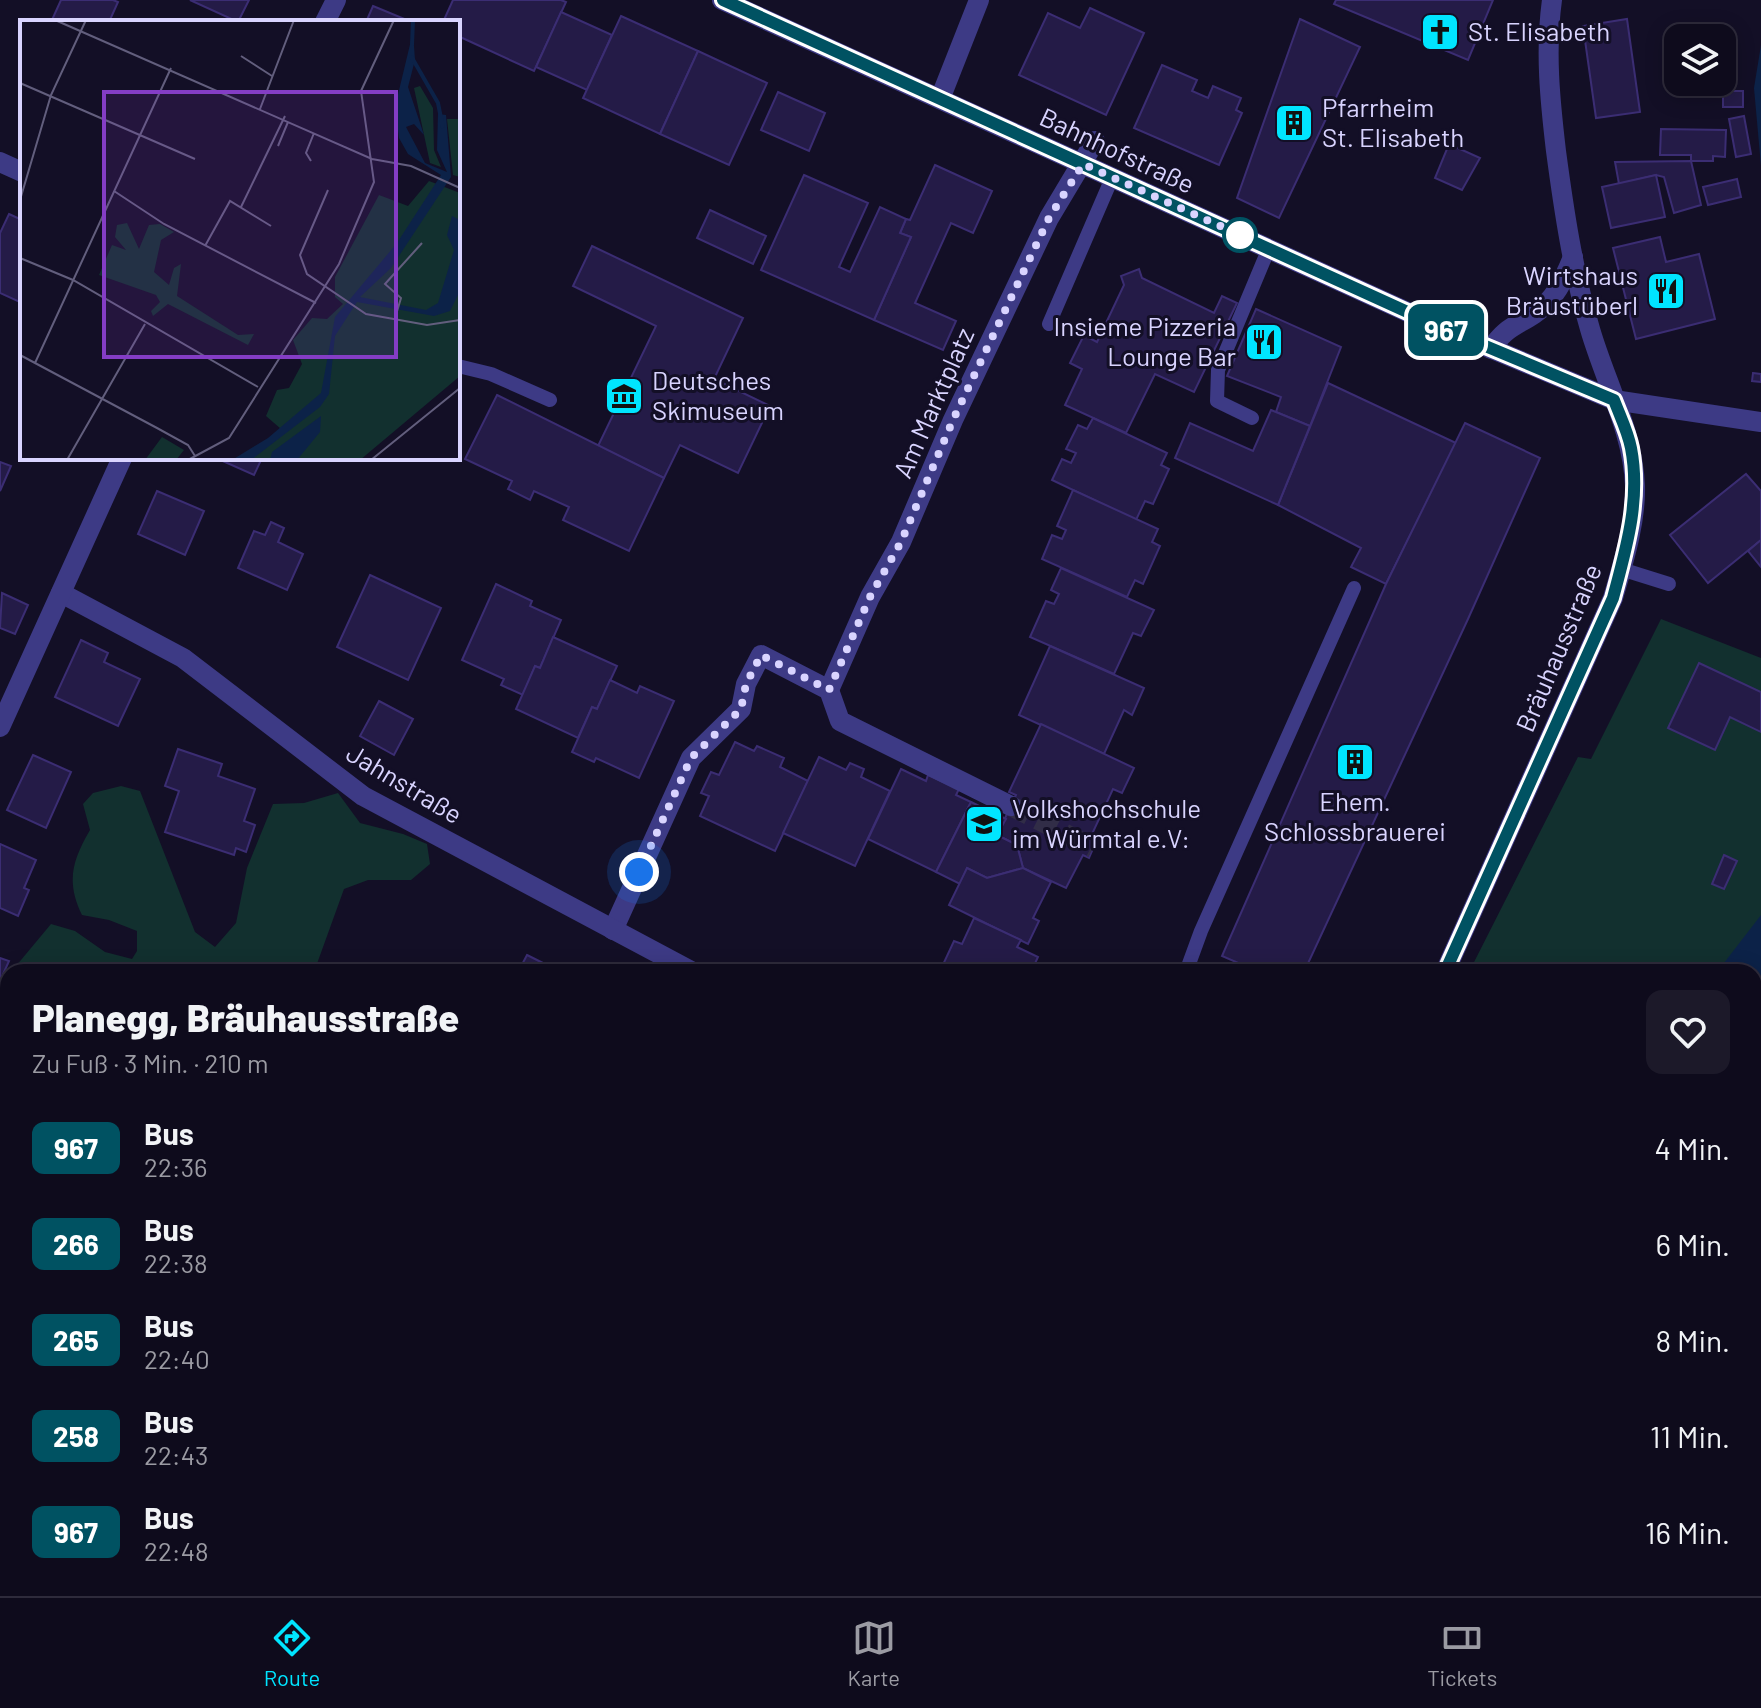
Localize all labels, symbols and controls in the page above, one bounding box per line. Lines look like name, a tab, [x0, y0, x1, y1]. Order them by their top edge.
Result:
church icon: St. Elisabeth	[1419, 11, 1461, 53]
place label: St. Elisabeth	[1468, 15, 1610, 46]
inset map	[20, 20, 460, 460]
map controls	[1664, 24, 1736, 96]
button: layers	[1664, 24, 1736, 96]
place label: Pfarrheim St. Elisabeth	[1322, 91, 1464, 152]
street label: Bahnhofstraße	[1035, 100, 1200, 199]
building icon: Pfarrheim St. Elisabeth	[1273, 102, 1315, 144]
unlabelled marker	[1223, 218, 1257, 252]
place label: Wirtshaus Bräustüberl	[1506, 259, 1638, 320]
restaurant icon: Wirtshaus Bräustüberl	[1645, 270, 1687, 312]
line badge: 967	[1400, 304, 1492, 356]
place label: Insieme Pizzeria Lounge Bar	[1053, 310, 1237, 371]
text: 967	[1424, 313, 1468, 347]
restaurant icon: Insieme Pizzeria Lounge Bar	[1243, 321, 1285, 363]
street label: Am Marktplatz	[886, 323, 980, 482]
place label: Deutsches Skimuseum	[652, 364, 784, 425]
museum icon: Deutsches Skimuseum	[603, 375, 645, 417]
street label: Bräuhausstraße	[1508, 559, 1607, 736]
street label: Jahnstraße	[341, 736, 468, 829]
building icon: Ehem. Schlossbrauerei	[1334, 741, 1376, 783]
place label: Ehem. Schlossbrauerei	[1264, 785, 1446, 846]
place label: Volkshochschule im Würmtal e.V:	[1012, 792, 1201, 853]
school or university icon: Volkshochschule im Würmtal e.V:	[963, 803, 1005, 845]
your location	[619, 852, 659, 892]
button: heart	[1646, 990, 1730, 1074]
text: Planegg, Bräuhausstraße	[32, 994, 459, 1040]
text: Zu Fuß · 3 Min. · 210 m	[32, 1047, 269, 1078]
text: Bus	[144, 1115, 194, 1151]
text: 4 Min.	[1654, 1130, 1730, 1166]
text: 967	[54, 1131, 98, 1165]
text: 22:36	[144, 1151, 207, 1182]
text: Bus	[144, 1211, 194, 1247]
text: 6 Min.	[1656, 1226, 1730, 1262]
text: 266	[53, 1227, 99, 1261]
text: 22:38	[144, 1247, 208, 1278]
text: Bus	[144, 1307, 194, 1343]
text: 8 Min.	[1655, 1322, 1730, 1358]
text: 265	[53, 1323, 99, 1357]
text: 22:40	[144, 1343, 210, 1374]
text: Bus	[144, 1403, 194, 1439]
text: 11 Min.	[1650, 1418, 1730, 1454]
text: 258	[53, 1419, 99, 1453]
text: 22:43	[144, 1439, 208, 1470]
text: Bus	[144, 1499, 194, 1535]
text: 16 Min.	[1645, 1514, 1730, 1550]
text: 967	[54, 1515, 98, 1549]
text: 22:48	[144, 1535, 209, 1566]
tab: Route	[264, 1616, 320, 1690]
tab: Karte	[848, 1616, 900, 1690]
tab: Tickets	[1427, 1616, 1497, 1690]

